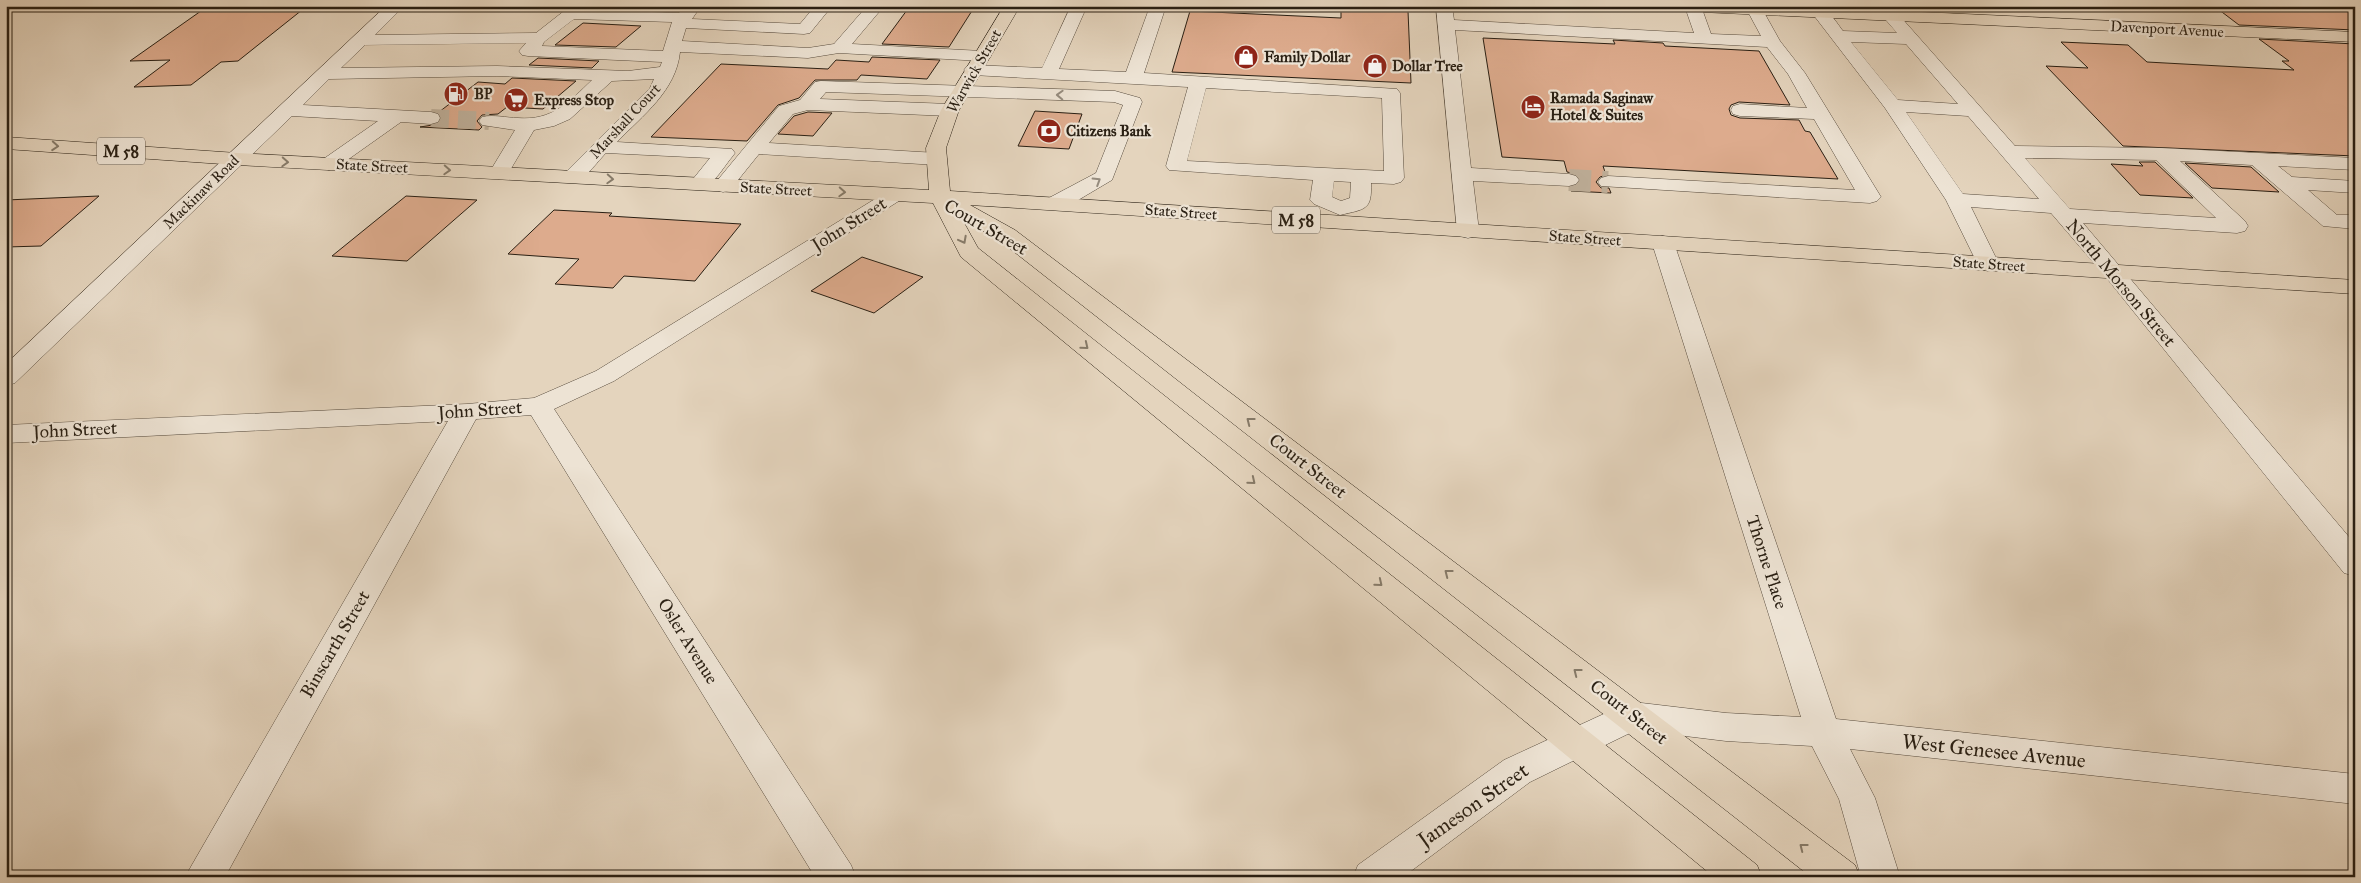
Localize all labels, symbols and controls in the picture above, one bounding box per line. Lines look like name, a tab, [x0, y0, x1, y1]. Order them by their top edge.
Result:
street label: Davenport Avenue	[2110, 17, 2224, 41]
street label: Warwick Street	[943, 26, 1005, 116]
shop icon: Family Dollar	[1233, 44, 1259, 70]
place label: Family Dollar	[1264, 48, 1350, 67]
shop icon: Dollar Tree	[1362, 53, 1388, 79]
place label: Dollar Tree	[1392, 57, 1463, 75]
street label: Marshall Court	[586, 79, 665, 162]
fuel station icon: BP	[443, 81, 469, 107]
place label: BP	[474, 85, 493, 103]
supermarket icon: Express Stop	[503, 87, 529, 113]
place label: Ramada Saginaw Hotel & Suites	[1550, 89, 1654, 124]
one-way arrow	[1055, 90, 1063, 101]
place label: Express Stop	[534, 91, 614, 110]
hotel icon: Ramada Saginaw Hotel & Suites	[1520, 94, 1546, 120]
bank icon: Citizens Bank	[1036, 118, 1062, 144]
place label: Citizens Bank	[1066, 122, 1152, 140]
road number: M 58	[97, 138, 145, 164]
one-way arrow	[51, 141, 59, 152]
street label: Mackinaw Road	[159, 151, 243, 233]
street label: State Street	[335, 155, 409, 177]
one-way arrow	[281, 156, 289, 167]
one-way arrow	[444, 165, 452, 176]
one-way arrow	[606, 174, 614, 185]
one-way arrow	[1092, 177, 1101, 187]
street label: State Street	[739, 178, 813, 200]
one-way arrow	[838, 187, 846, 198]
street label: John Street	[806, 192, 892, 258]
street label: Court Street	[940, 194, 1032, 260]
street label: State Street	[1144, 200, 1218, 224]
road number: M 58	[1272, 206, 1320, 234]
street label: North Morson Street	[2061, 215, 2181, 352]
street label: State Street	[1548, 226, 1622, 250]
one-way arrow	[957, 235, 967, 244]
street label: State Street	[1952, 252, 2026, 276]
one-way arrow	[1079, 340, 1088, 348]
street label: John Street	[435, 396, 524, 425]
street label: John Street	[30, 417, 118, 444]
one-way arrow	[1247, 419, 1256, 427]
street label: Court Street	[1265, 429, 1352, 504]
one-way arrow	[1246, 475, 1255, 483]
street label: Thorne Place	[1742, 512, 1792, 612]
one-way arrow	[1445, 571, 1454, 579]
one-way arrow	[1373, 577, 1382, 586]
street label: Binscarth Street	[295, 586, 375, 701]
street label: Osler Avenue	[653, 594, 723, 688]
one-way arrow	[1574, 670, 1583, 678]
street label: Court Street	[1586, 675, 1673, 750]
street label: West Genesee Avenue	[1901, 728, 2087, 774]
street label: Jameson Street	[1411, 757, 1534, 854]
one-way arrow	[1799, 844, 1808, 853]

